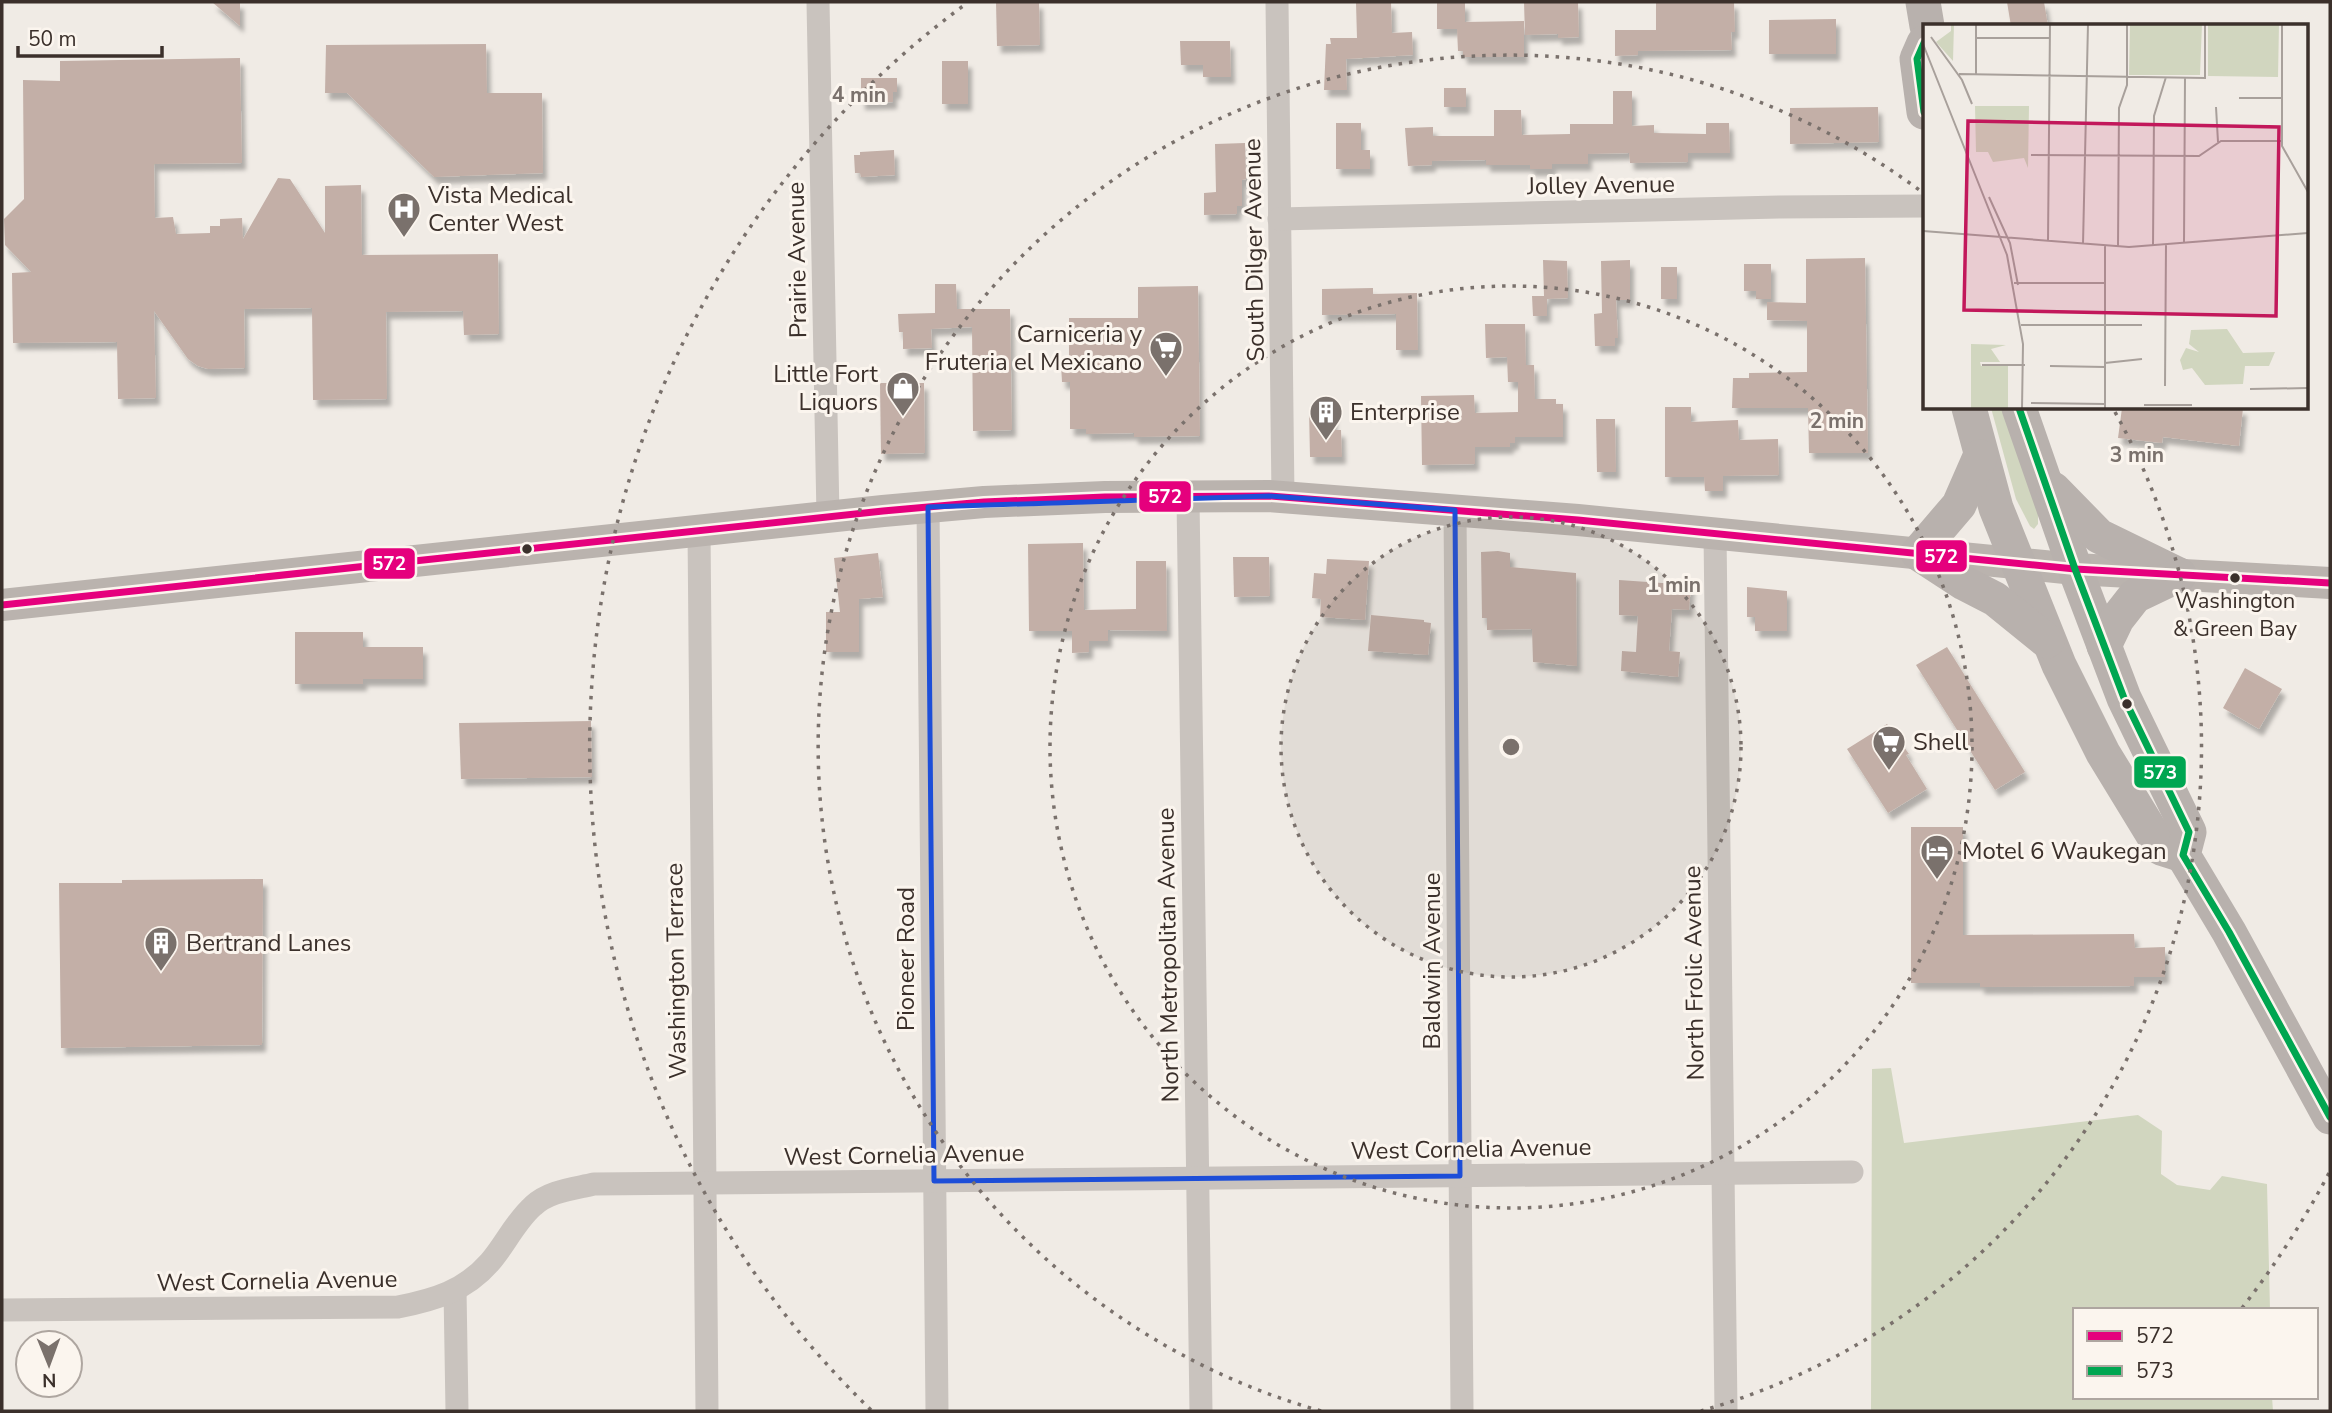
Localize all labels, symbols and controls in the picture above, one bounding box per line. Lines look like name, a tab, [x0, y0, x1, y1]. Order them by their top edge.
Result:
scale bar	[18, 14, 161, 58]
inset map	[1923, 24, 2308, 410]
text: 50 m	[28, 25, 77, 53]
text: 4 min	[832, 81, 886, 109]
street label: South Dilger Avenue	[1236, 138, 1272, 362]
street label: Jolley Avenue	[1526, 168, 1675, 202]
place label: Vista Medical Center West	[427, 179, 573, 239]
street label: Prairie Avenue	[780, 181, 814, 339]
hospital icon: Vista Medical Center West	[385, 190, 423, 239]
place label: Carniceria y Fruteria el Mexicano	[925, 318, 1143, 378]
supermarket icon: Carniceria y Fruteria el Mexicano	[1147, 329, 1185, 378]
place label: Little Fort Liquors	[773, 358, 879, 418]
shop icon: Little Fort Liquors	[884, 369, 922, 418]
building icon: Enterprise	[1307, 393, 1345, 442]
place label: Enterprise	[1350, 396, 1460, 428]
text: 2 min	[1810, 407, 1864, 435]
text: 3 min	[2110, 441, 2164, 469]
line badge: 572	[1138, 480, 1192, 513]
text: 572	[1148, 484, 1182, 510]
line badge: 572	[1915, 539, 1968, 573]
unlabelled marker	[520, 542, 534, 556]
text: 572	[1924, 544, 1958, 570]
line badge: 572	[363, 547, 416, 580]
text: 572	[372, 551, 406, 577]
text: 1 min	[1647, 571, 1701, 599]
marker: Washington & Green Bay	[2228, 571, 2242, 585]
place label: Washington & Green Bay	[2173, 586, 2298, 644]
unlabelled marker	[2120, 697, 2134, 711]
supermarket icon: Shell	[1870, 723, 1908, 772]
place label: Shell	[1913, 726, 1968, 758]
centre of rings	[1499, 735, 1523, 759]
line badge: 573	[2133, 755, 2187, 789]
text: 573	[2143, 760, 2177, 786]
street label: North Metropolitan Avenue	[1149, 807, 1187, 1103]
hotel icon: Motel 6 Waukegan	[1918, 832, 1956, 881]
place label: Motel 6 Waukegan	[1962, 835, 2167, 867]
street label: Washington Terrace	[658, 863, 694, 1079]
street label: North Frolic Avenue	[1676, 865, 1712, 1081]
street label: Baldwin Avenue	[1416, 872, 1448, 1050]
street label: Pioneer Road	[890, 887, 922, 1031]
building icon: Bertrand Lanes	[142, 924, 180, 973]
place label: Bertrand Lanes	[186, 927, 351, 959]
street label: West Cornelia Avenue	[1350, 1131, 1592, 1167]
street label: West Cornelia Avenue	[783, 1137, 1025, 1173]
street label: West Cornelia Avenue	[156, 1263, 398, 1299]
legend	[2073, 1308, 2318, 1399]
text: 572	[2136, 1322, 2174, 1350]
north arrow	[14, 1329, 84, 1399]
text: 573	[2136, 1357, 2174, 1385]
text: N	[42, 1367, 57, 1393]

